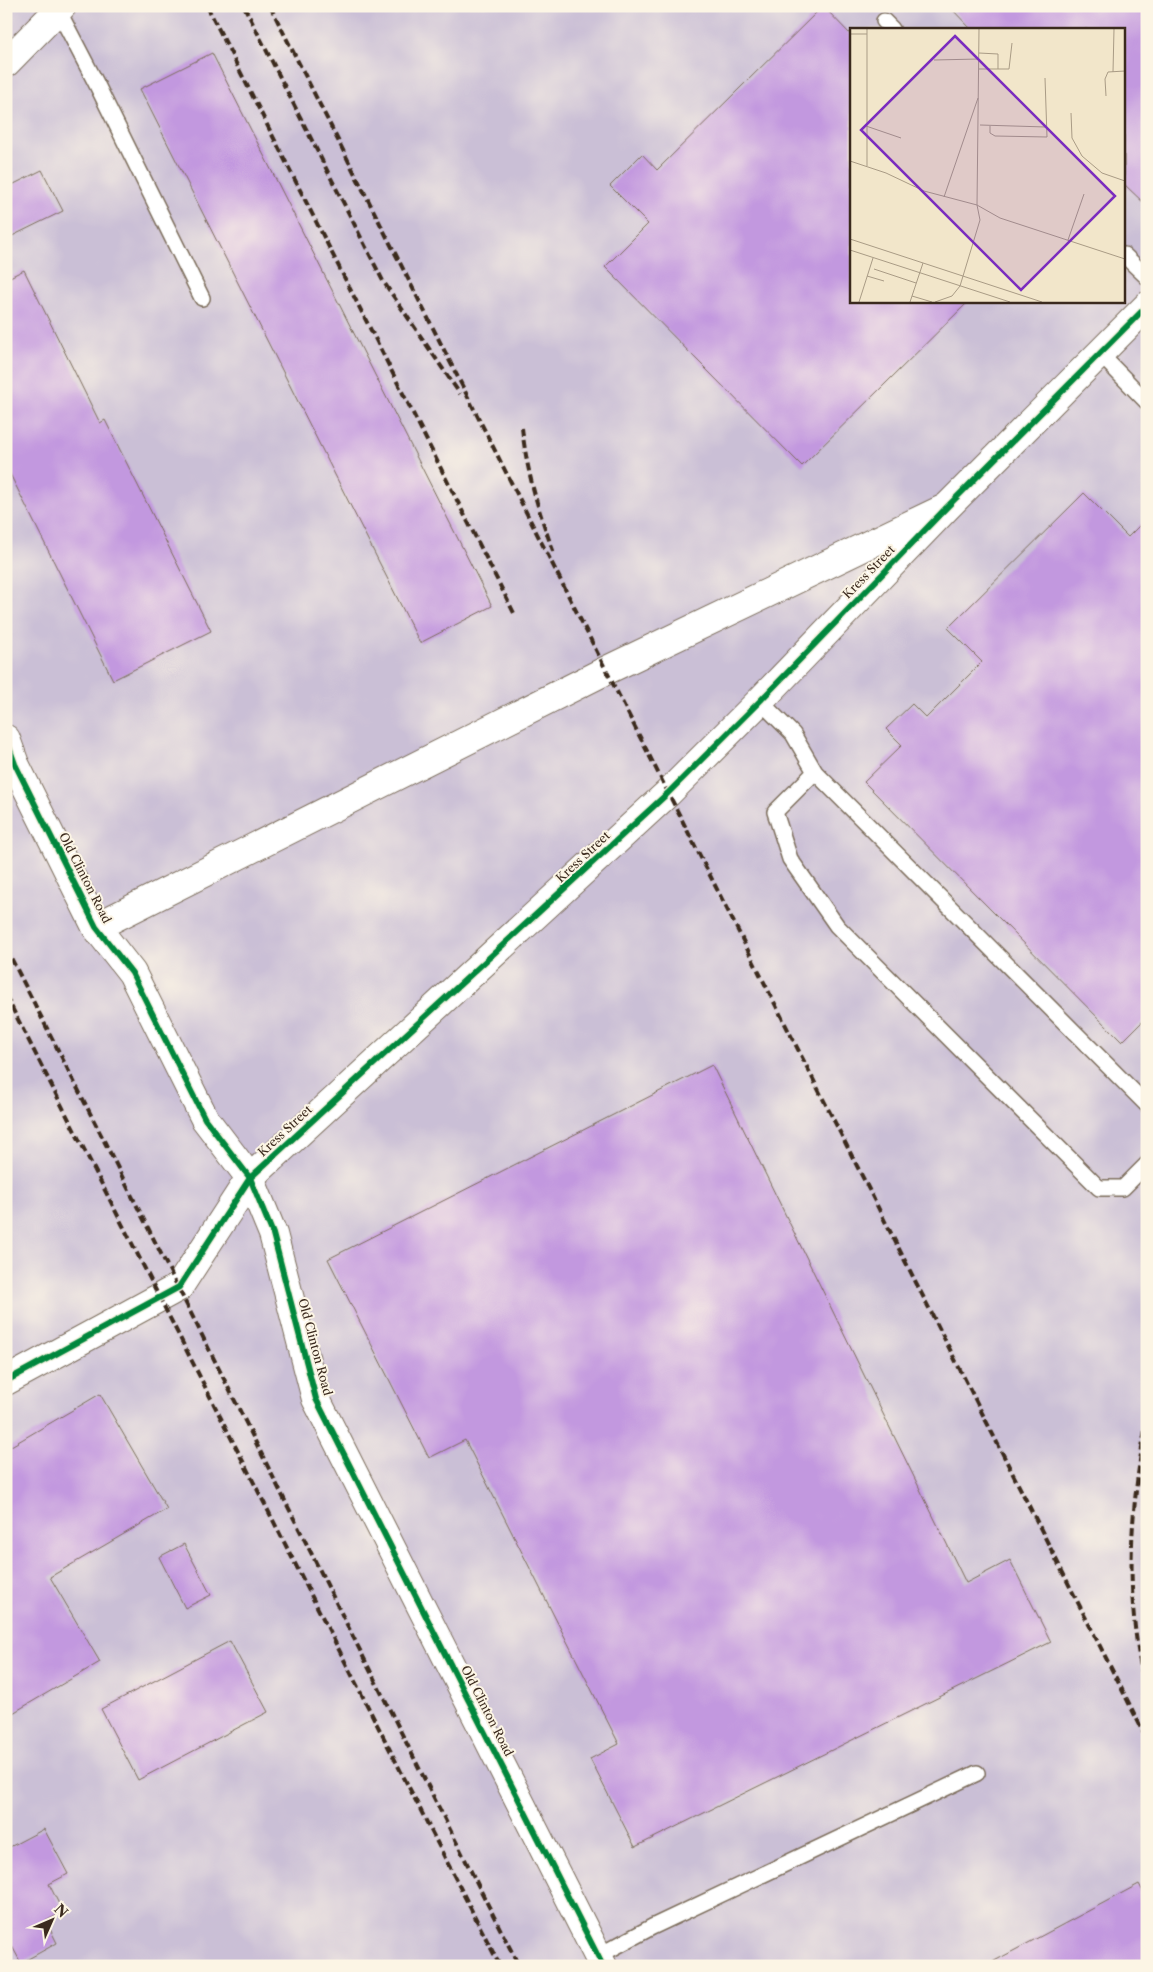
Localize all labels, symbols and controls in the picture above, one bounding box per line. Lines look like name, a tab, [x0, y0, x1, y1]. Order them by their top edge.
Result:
inset map	[850, 28, 1126, 302]
street label: Kress Street	[839, 541, 898, 602]
street label: Kress Street	[552, 827, 613, 886]
street label: Old Clinton Road	[56, 830, 115, 926]
street label: Kress Street	[254, 1101, 315, 1160]
street label: Old Clinton Road	[295, 1297, 336, 1398]
street label: Old Clinton Road	[458, 1663, 517, 1759]
north arrow	[28, 1894, 78, 1944]
text: N	[51, 1900, 72, 1921]

